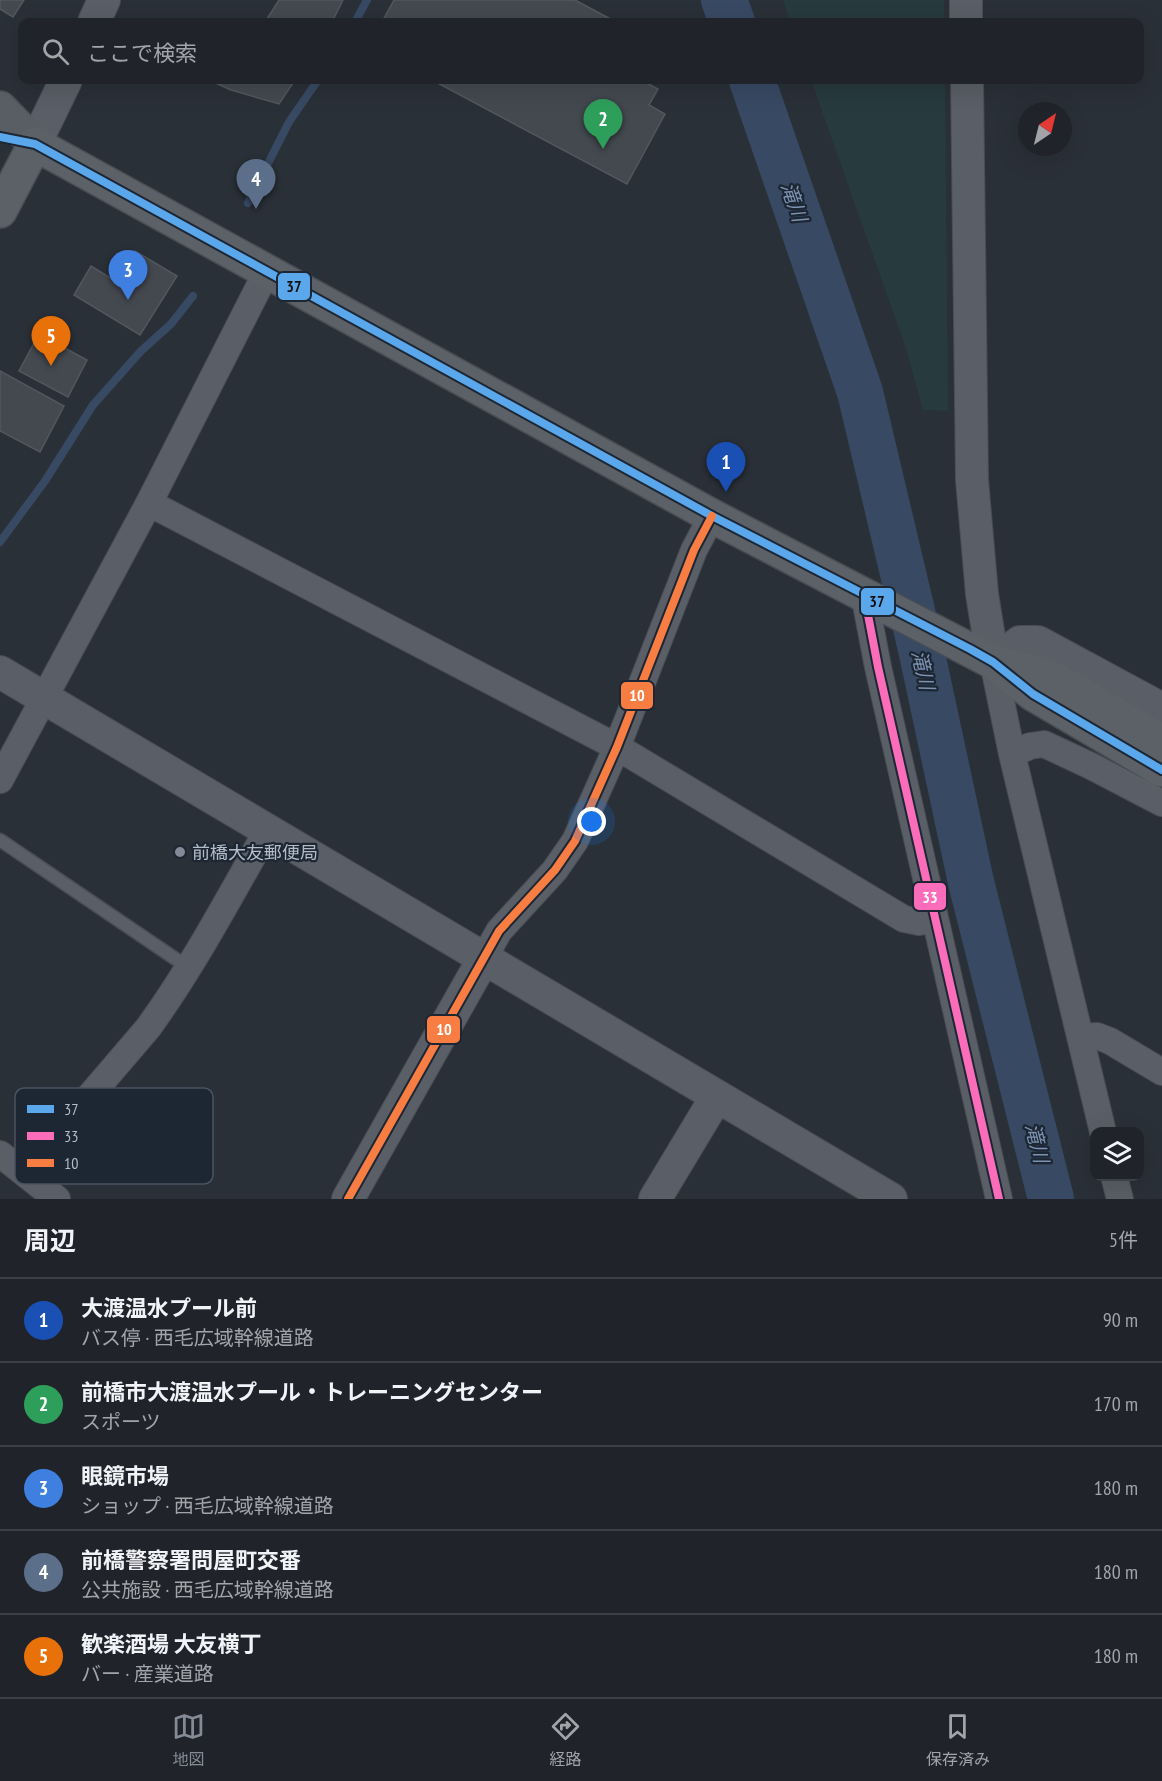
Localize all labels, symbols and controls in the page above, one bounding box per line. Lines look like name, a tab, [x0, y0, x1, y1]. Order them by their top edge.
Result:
search box	[18, 18, 1144, 84]
icon: search	[39, 35, 72, 68]
text: ここで検索	[87, 39, 197, 67]
pin: 2	[584, 100, 622, 149]
north arrow	[1018, 102, 1072, 156]
pin: 4	[236, 160, 276, 209]
water label: 滝川	[775, 179, 813, 227]
pin: 3	[108, 250, 148, 300]
line badge: 37	[277, 272, 311, 301]
text: 37	[286, 276, 302, 296]
pin: 5	[32, 316, 70, 366]
pin: 1	[706, 442, 746, 492]
line badge: 37	[860, 587, 895, 616]
text: 37	[869, 591, 885, 611]
water label: 滝川	[906, 648, 941, 694]
line badge: 10	[620, 681, 654, 710]
text: 10	[629, 685, 645, 705]
your location	[577, 807, 606, 836]
place label: 前橋大友郵便局	[192, 841, 318, 864]
marker: 前橋大友郵便局	[173, 845, 187, 859]
line badge: 33	[913, 882, 947, 911]
text: 33	[922, 887, 938, 907]
line badge: 10	[426, 1015, 461, 1044]
text: 10	[436, 1019, 452, 1039]
legend	[15, 1088, 213, 1184]
text: 37	[64, 1099, 78, 1119]
water label: 滝川	[1020, 1120, 1055, 1167]
text: 33	[64, 1126, 78, 1146]
map controls	[1090, 1127, 1144, 1181]
button: layers	[1090, 1127, 1144, 1181]
text: 10	[64, 1153, 78, 1173]
text: 周辺	[24, 1224, 76, 1257]
text: 5件	[1109, 1227, 1138, 1253]
text: 大渡温水プール前	[81, 1294, 257, 1322]
text: 1	[39, 1307, 48, 1333]
text: 90 m	[1103, 1307, 1138, 1333]
text: バス停 · 西毛広域幹線道路	[81, 1325, 314, 1351]
text: 前橋市大渡温水プール・トレーニングセンター	[81, 1378, 543, 1406]
text: 2	[39, 1391, 48, 1417]
text: 170 m	[1094, 1391, 1138, 1417]
text: スポーツ	[81, 1409, 161, 1435]
text: 眼鏡市場	[81, 1462, 169, 1490]
text: 3	[39, 1475, 48, 1501]
text: 180 m	[1094, 1475, 1138, 1501]
text: ショップ · 西毛広域幹線道路	[81, 1493, 334, 1519]
text: 前橋警察署問屋町交番	[81, 1546, 301, 1574]
text: 4	[39, 1559, 48, 1585]
text: 180 m	[1094, 1559, 1138, 1585]
text: 公共施設 · 西毛広域幹線道路	[81, 1577, 334, 1603]
text: 歓楽酒場 大友横丁	[81, 1630, 262, 1658]
text: 5	[39, 1643, 48, 1669]
text: 180 m	[1094, 1643, 1138, 1669]
text: バー · 産業道路	[81, 1661, 214, 1687]
tab: 地図	[172, 1710, 205, 1770]
tab: 経路	[549, 1710, 582, 1770]
tab: 保存済み	[926, 1710, 990, 1770]

